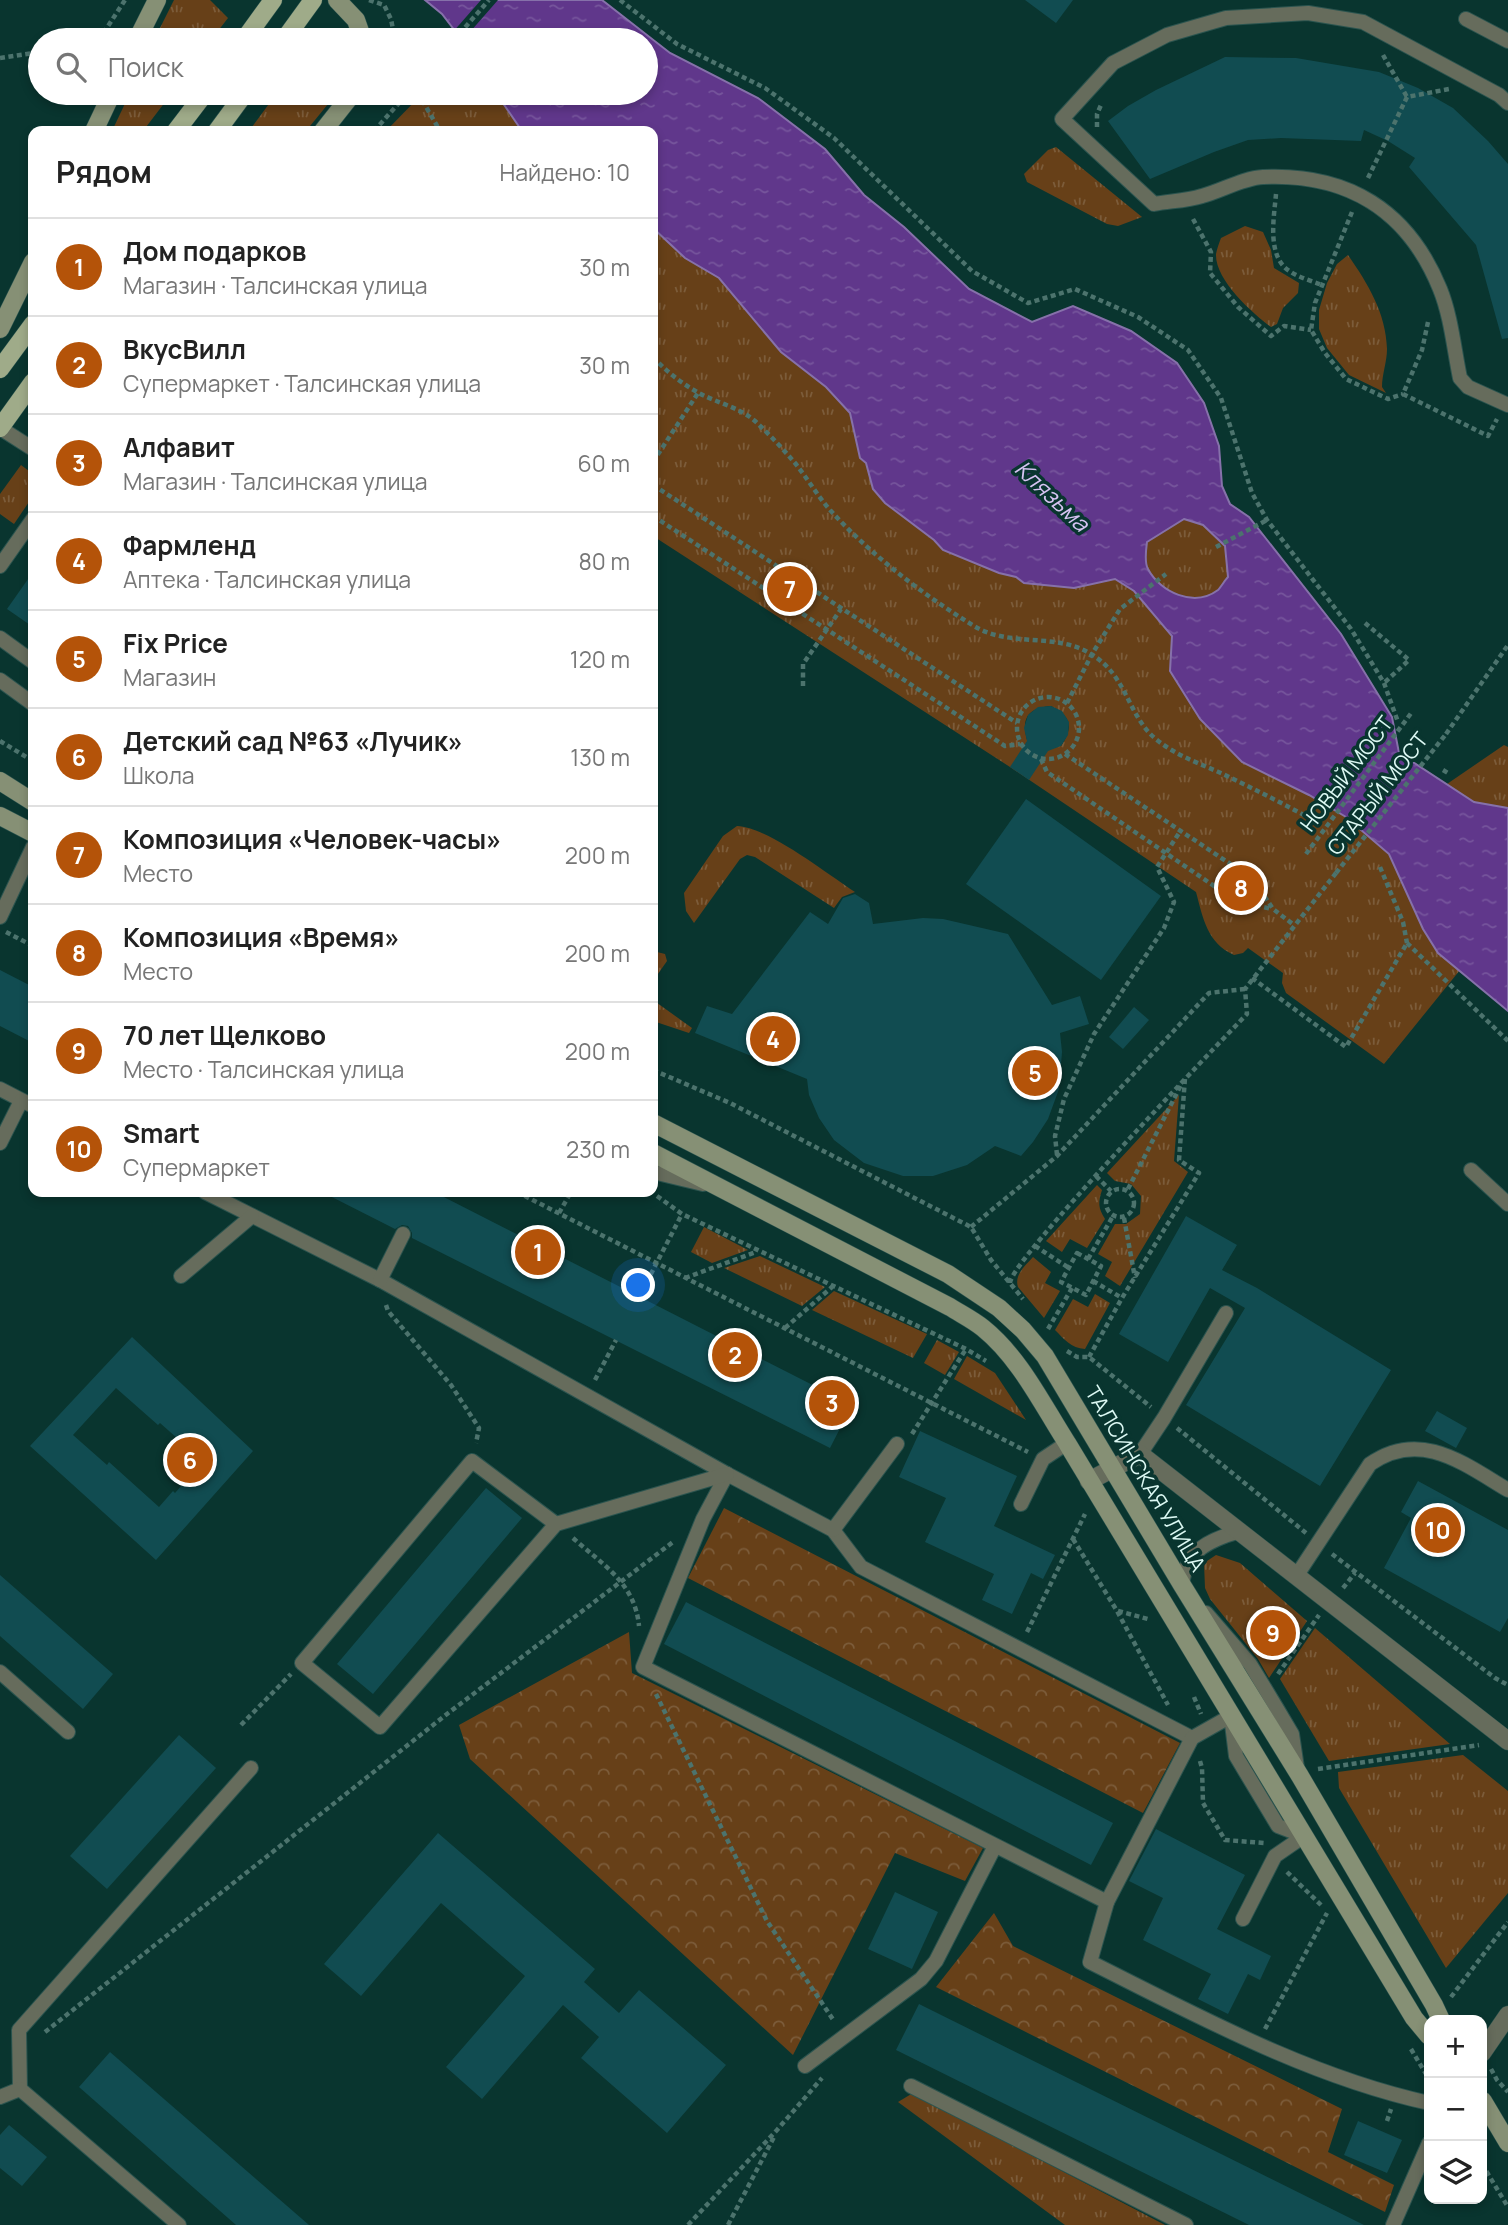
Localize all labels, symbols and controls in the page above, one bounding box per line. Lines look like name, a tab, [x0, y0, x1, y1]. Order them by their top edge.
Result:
search box	[28, 28, 658, 105]
icon: search	[52, 48, 90, 86]
text: Поиск	[108, 49, 183, 85]
text: Рядом	[56, 151, 152, 192]
text: Найдено: 10	[500, 156, 630, 188]
text: Дом подарков	[123, 233, 306, 269]
text: 1	[74, 251, 84, 283]
text: 30 m	[579, 251, 630, 283]
text: Магазин · Талсинская улица	[123, 269, 428, 301]
text: ВкусВилл	[123, 331, 246, 367]
text: 2	[72, 349, 86, 381]
text: 30 m	[579, 349, 630, 381]
text: Супермаркет · Талсинская улица	[123, 367, 481, 399]
text: Алфавит	[123, 429, 235, 465]
text: 3	[72, 447, 86, 479]
text: 60 m	[578, 447, 630, 479]
water label: Клязьма	[1008, 452, 1098, 539]
text: Магазин · Талсинская улица	[123, 465, 428, 497]
text: Фармленд	[123, 527, 256, 563]
text: 4	[72, 545, 86, 577]
text: 80 m	[579, 545, 630, 577]
text: Аптека · Талсинская улица	[123, 563, 411, 595]
pin: 7	[767, 563, 813, 615]
text: Fix Price	[123, 625, 228, 661]
text: 5	[72, 643, 86, 675]
text: 120 m	[570, 643, 630, 675]
text: Магазин	[123, 661, 216, 693]
street label: НОВЫЙ МОСТ	[1294, 710, 1399, 837]
text: Детский сад №63 «Лучик»	[123, 723, 463, 759]
street label: СТАРЫЙ МОСТ	[1320, 726, 1434, 861]
text: 6	[72, 741, 86, 773]
text: 130 m	[570, 741, 630, 773]
text: Школа	[123, 759, 195, 791]
text: Композиция «Человек-часы»	[123, 821, 502, 857]
text: 7	[73, 839, 85, 871]
text: 200 m	[565, 839, 630, 871]
text: Место	[123, 857, 193, 889]
pin: 8	[1218, 862, 1264, 914]
text: Композиция «Время»	[123, 919, 400, 955]
text: 8	[72, 937, 86, 969]
text: 200 m	[565, 937, 630, 969]
text: Место	[123, 955, 193, 987]
pin: 4	[750, 1013, 796, 1065]
text: 70 лет Щелково	[123, 1017, 326, 1053]
text: 9	[72, 1035, 86, 1067]
text: 200 m	[565, 1035, 630, 1067]
pin: 5	[1012, 1047, 1058, 1099]
text: Место · Талсинская улица	[123, 1053, 404, 1085]
text: Smart	[123, 1115, 200, 1151]
text: 10	[66, 1133, 92, 1165]
text: 230 m	[566, 1133, 630, 1165]
text: Супермаркет	[123, 1151, 270, 1183]
pin: 1	[515, 1226, 561, 1278]
your location	[621, 1268, 655, 1302]
pin: 2	[712, 1329, 758, 1381]
pin: 3	[809, 1377, 855, 1429]
street label: ТАЛСИНСКАЯ УЛИЦА	[1079, 1380, 1212, 1577]
pin: 6	[167, 1434, 213, 1486]
pin: 10	[1415, 1504, 1461, 1556]
pin: 9	[1250, 1607, 1296, 1659]
map controls	[1424, 2015, 1487, 2204]
button: +	[1424, 2015, 1487, 2078]
button: −	[1424, 2078, 1487, 2141]
button: layers	[1424, 2141, 1487, 2204]

